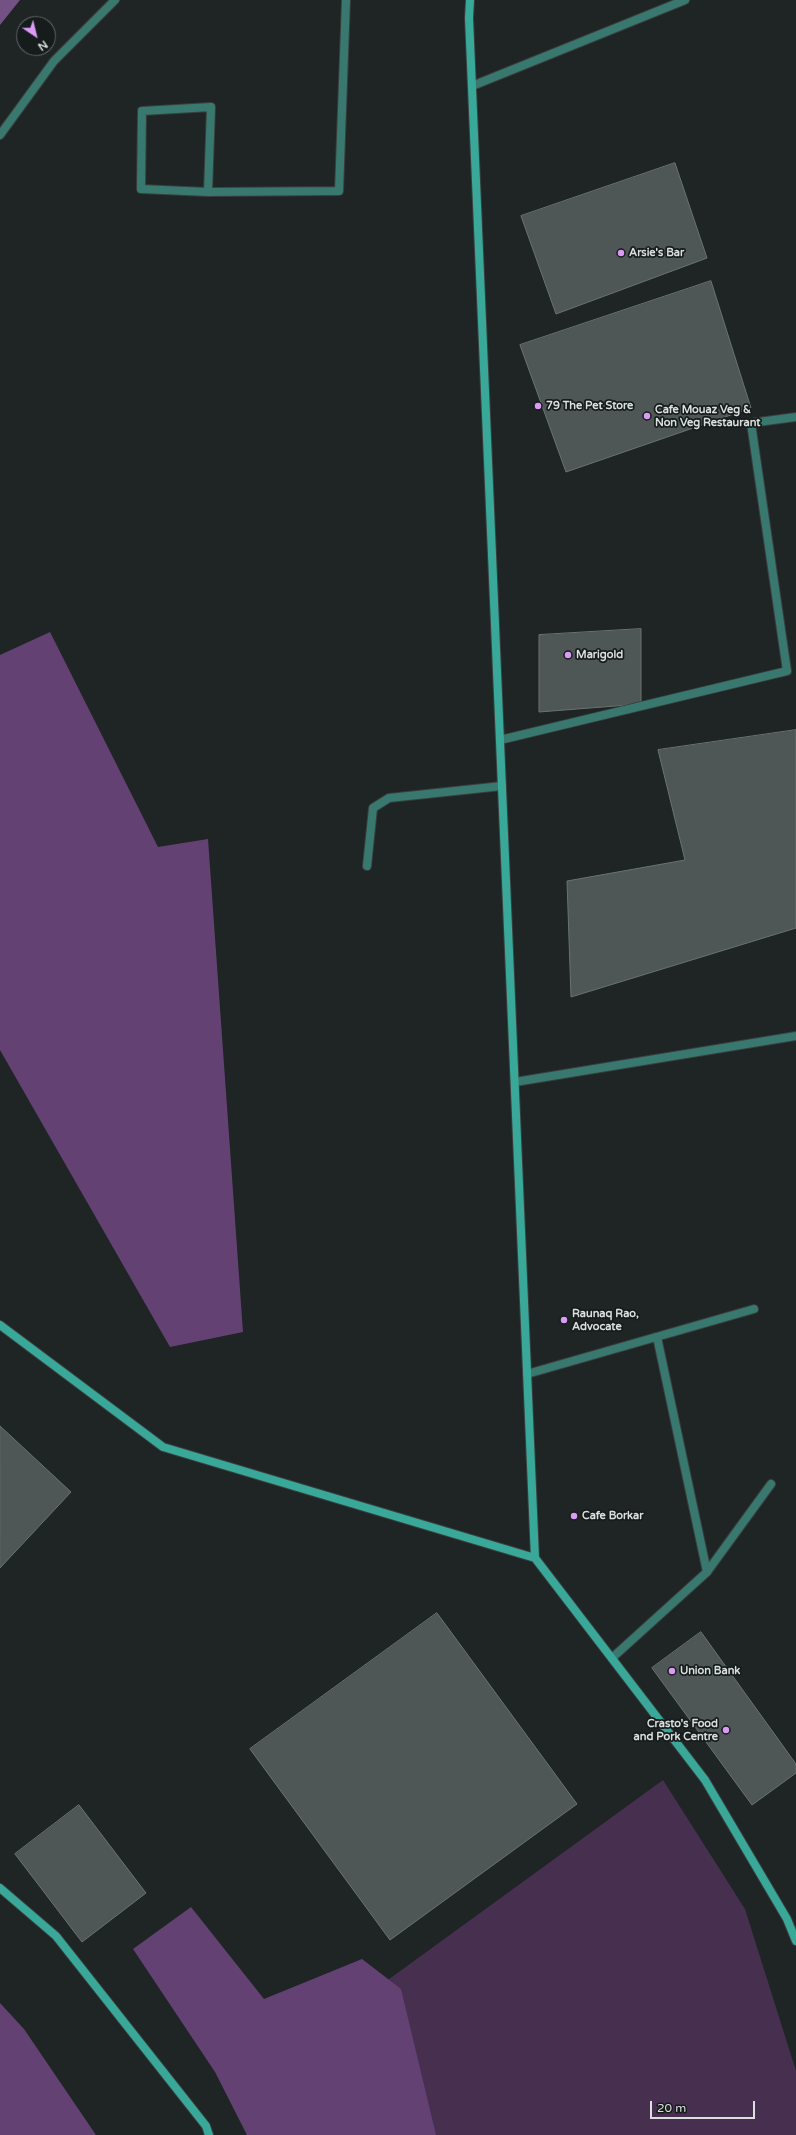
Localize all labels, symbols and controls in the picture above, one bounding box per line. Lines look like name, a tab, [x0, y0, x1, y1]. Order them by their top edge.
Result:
north arrow	[16, 16, 56, 56]
text: N	[35, 38, 50, 53]
place label: Arsie's Bar	[629, 246, 684, 260]
marker: Arsie's Bar	[616, 248, 626, 258]
place label: 79 The Pet Store	[546, 399, 633, 413]
marker: 79 The Pet Store	[533, 401, 543, 411]
place label: Cafe Mouaz Veg & Non Veg Restaurant	[655, 403, 760, 429]
marker: Cafe Mouaz Veg & Non Veg Restaurant	[642, 411, 652, 421]
place label: Marigold	[576, 648, 623, 662]
marker: Marigold	[563, 650, 573, 660]
place label: Raunaq Rao, Advocate	[572, 1307, 639, 1333]
marker: Raunaq Rao, Advocate	[559, 1315, 569, 1325]
place label: Cafe Borkar	[582, 1509, 643, 1523]
marker: Cafe Borkar	[569, 1511, 579, 1521]
place label: Union Bank	[680, 1664, 740, 1678]
marker: Union Bank	[667, 1666, 677, 1676]
place label: Crasto's Food and Pork Centre	[634, 1717, 718, 1743]
marker: Crasto's Food and Pork Centre	[721, 1725, 731, 1735]
scale bar	[652, 2093, 757, 2119]
text: 20 m	[657, 2101, 686, 2115]

